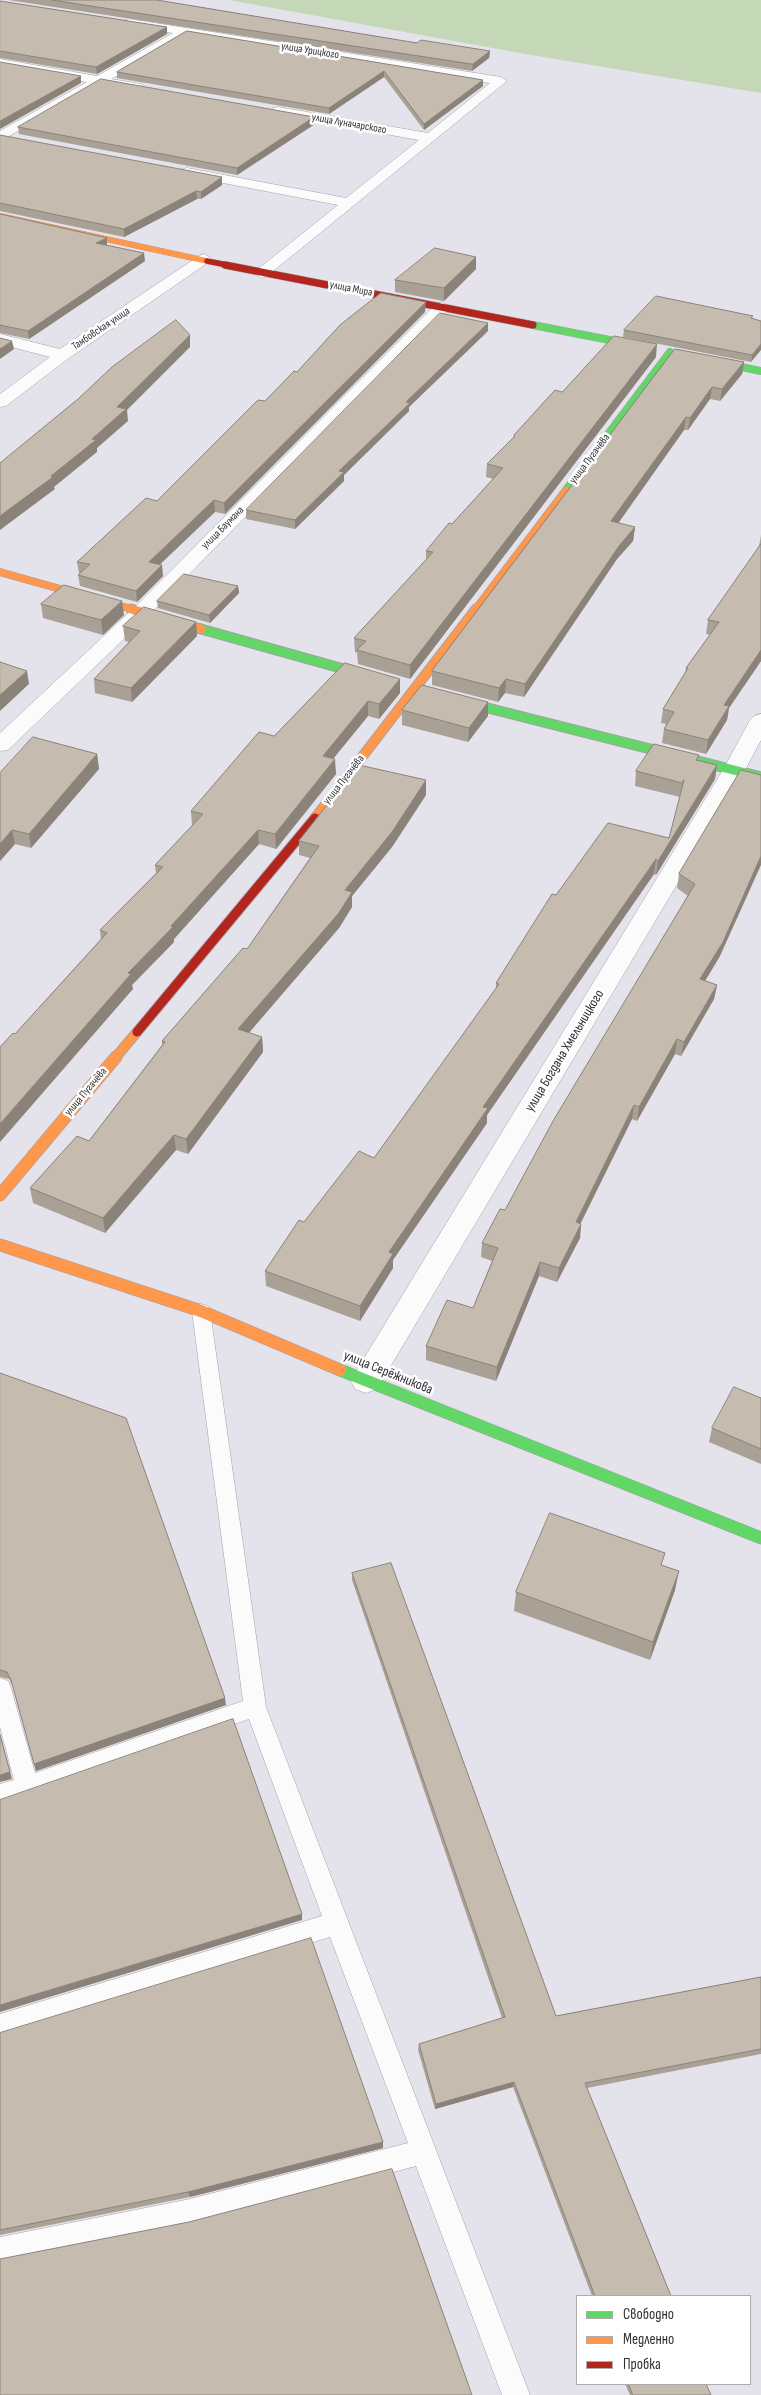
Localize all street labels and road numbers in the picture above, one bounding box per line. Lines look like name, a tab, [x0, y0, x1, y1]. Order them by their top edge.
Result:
street label: улица Урицкого	[280, 40, 340, 62]
street label: улица Луначарского	[311, 111, 387, 137]
street label: улица Мира	[329, 278, 373, 300]
street label: Тамбовская улица	[69, 305, 133, 353]
street label: улица Пугачёва	[567, 432, 613, 486]
street label: улица Баумана	[199, 504, 247, 552]
street label: улица Пугачёва	[321, 753, 367, 807]
street label: улица Богдана Хмельницкого	[522, 987, 608, 1115]
street label: улица Пугачёва	[62, 1065, 110, 1119]
street label: улица Серёжникова	[341, 1347, 435, 1399]

